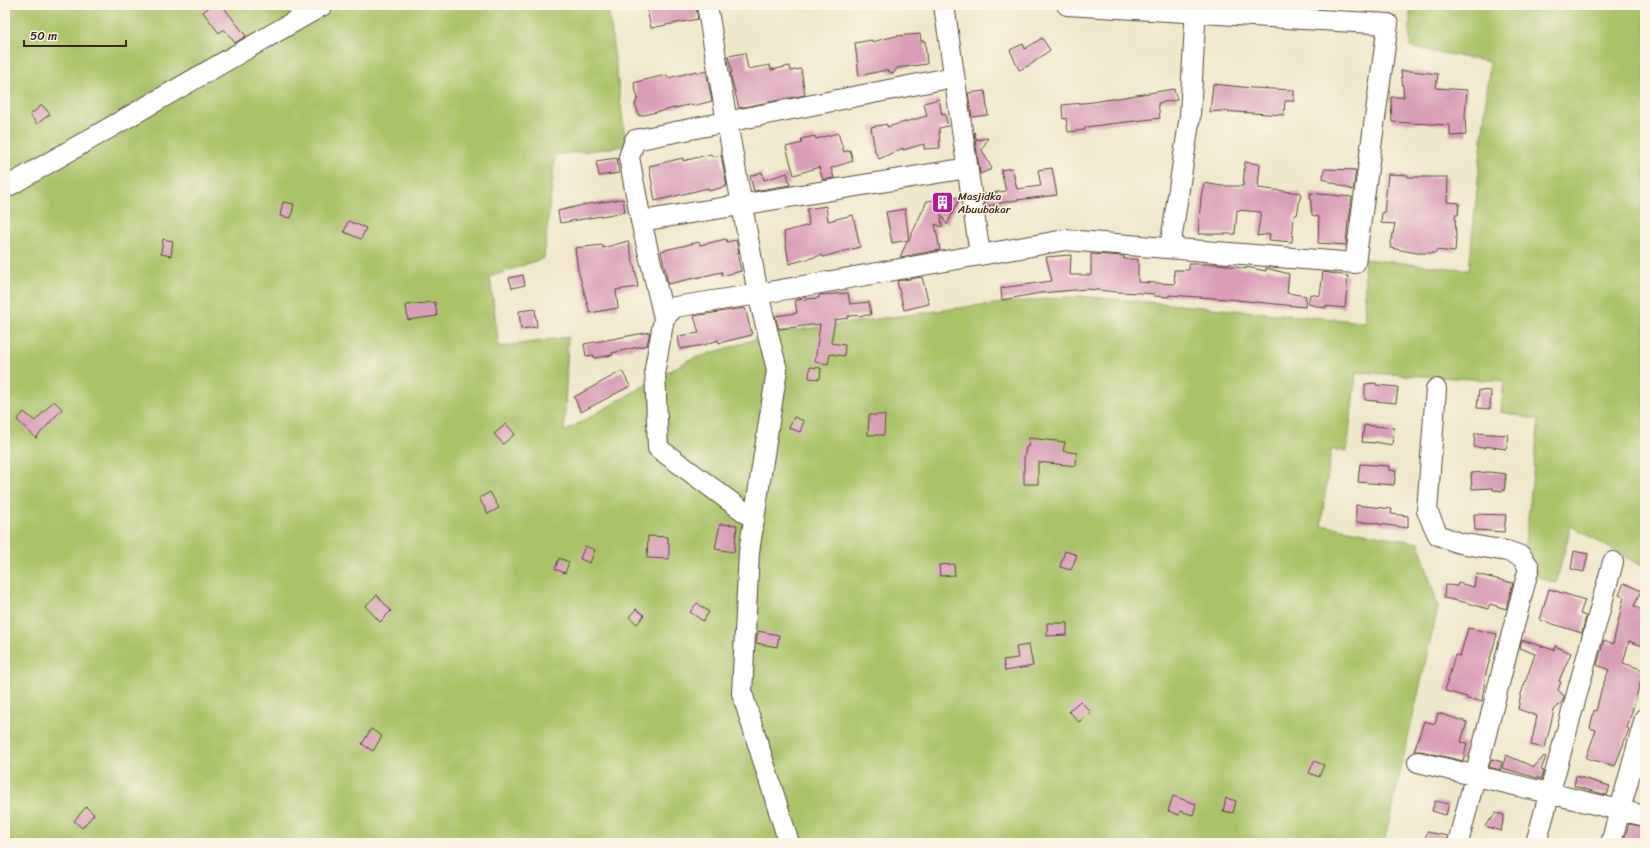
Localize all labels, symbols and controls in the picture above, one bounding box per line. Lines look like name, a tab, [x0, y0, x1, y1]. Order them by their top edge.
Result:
scale bar	[24, 22, 126, 48]
text: 50 m	[30, 25, 57, 47]
place label: Masjidka Abuubakar	[957, 187, 1012, 219]
building icon: Masjidka Abuubakar	[929, 189, 955, 215]

